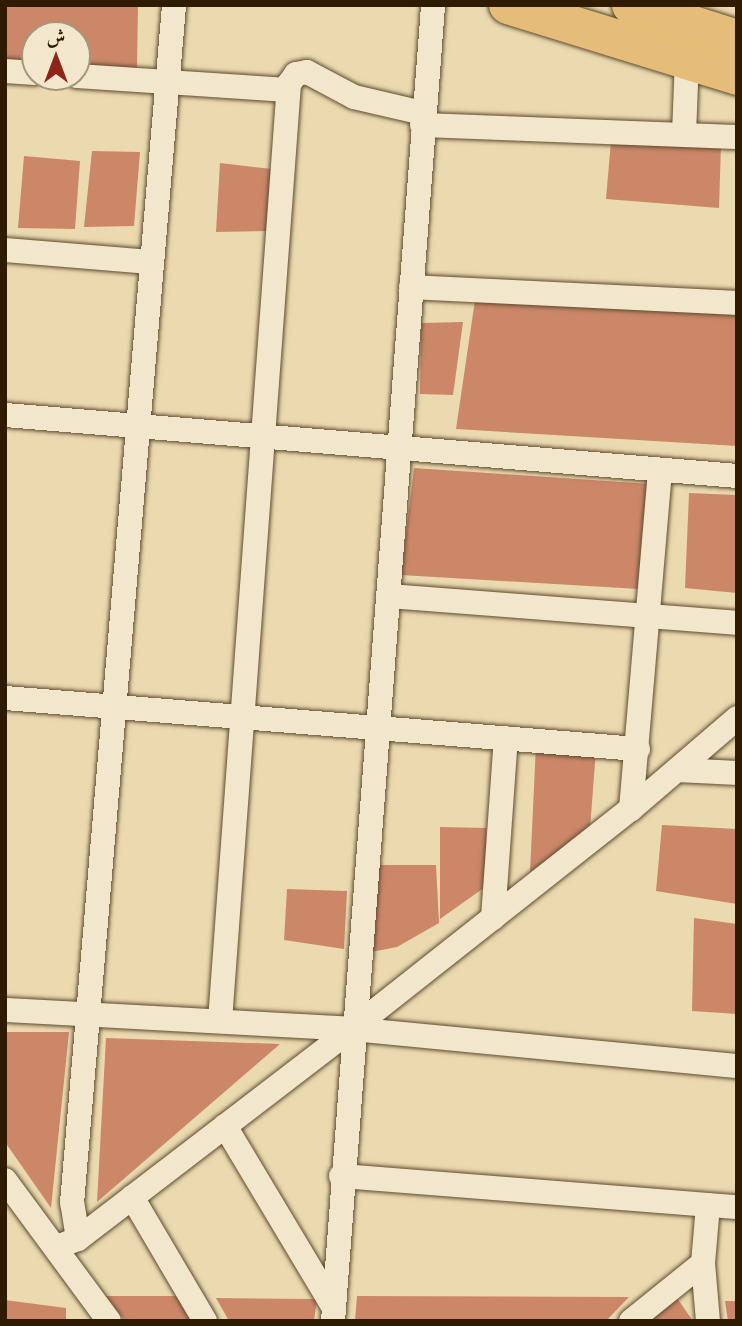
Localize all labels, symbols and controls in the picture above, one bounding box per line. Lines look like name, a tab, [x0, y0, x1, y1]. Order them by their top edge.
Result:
north arrow	[21, 21, 91, 91]
text: ش	[47, 25, 65, 49]

